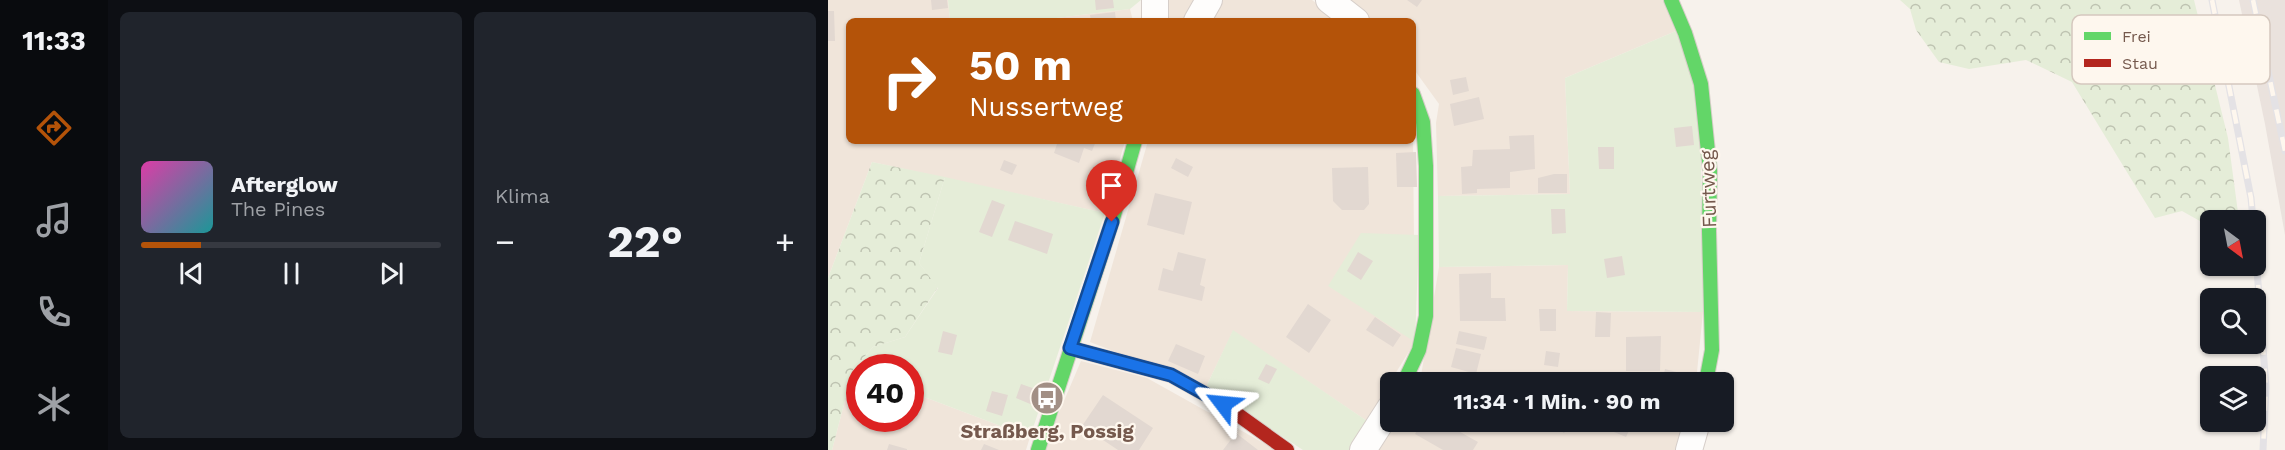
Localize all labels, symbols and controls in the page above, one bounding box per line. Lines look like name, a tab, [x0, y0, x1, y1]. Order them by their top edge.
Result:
legend	[2072, 15, 2270, 84]
text: 11:33	[22, 25, 86, 57]
text: Frei	[2122, 27, 2151, 46]
text: 50 m	[969, 41, 1072, 90]
icon: right	[870, 42, 948, 120]
text: Stau	[2122, 54, 2158, 73]
text: Nussertweg	[969, 91, 1123, 123]
icon: directions	[33, 107, 75, 149]
street label: Furtweg	[1695, 149, 1721, 229]
pin	[1086, 160, 1137, 222]
icon: arrive	[1095, 169, 1128, 202]
text: Afterglow	[231, 172, 338, 197]
text: Klima	[495, 184, 550, 208]
text: The Pines	[231, 197, 325, 221]
icon: music	[33, 199, 75, 241]
north arrow	[2200, 210, 2266, 276]
map controls	[2200, 210, 2266, 432]
text: 22°	[607, 215, 683, 268]
text: −	[495, 222, 515, 261]
text: +	[775, 222, 795, 261]
icon: previous	[175, 257, 208, 290]
icon: pause	[275, 257, 308, 290]
icon: next	[375, 257, 408, 290]
button: search	[2200, 288, 2266, 354]
icon: phone	[33, 291, 75, 333]
speed limit sign: 40	[846, 354, 924, 432]
button: layers	[2200, 366, 2266, 432]
position arrow	[1191, 372, 1255, 436]
bus stop icon: Straßberg, Possig	[1029, 380, 1065, 416]
icon: climate	[33, 383, 75, 425]
text: 11:34 · 1 Min. · 90 m	[1454, 389, 1660, 414]
place label: Straßberg, Possig	[960, 419, 1134, 443]

